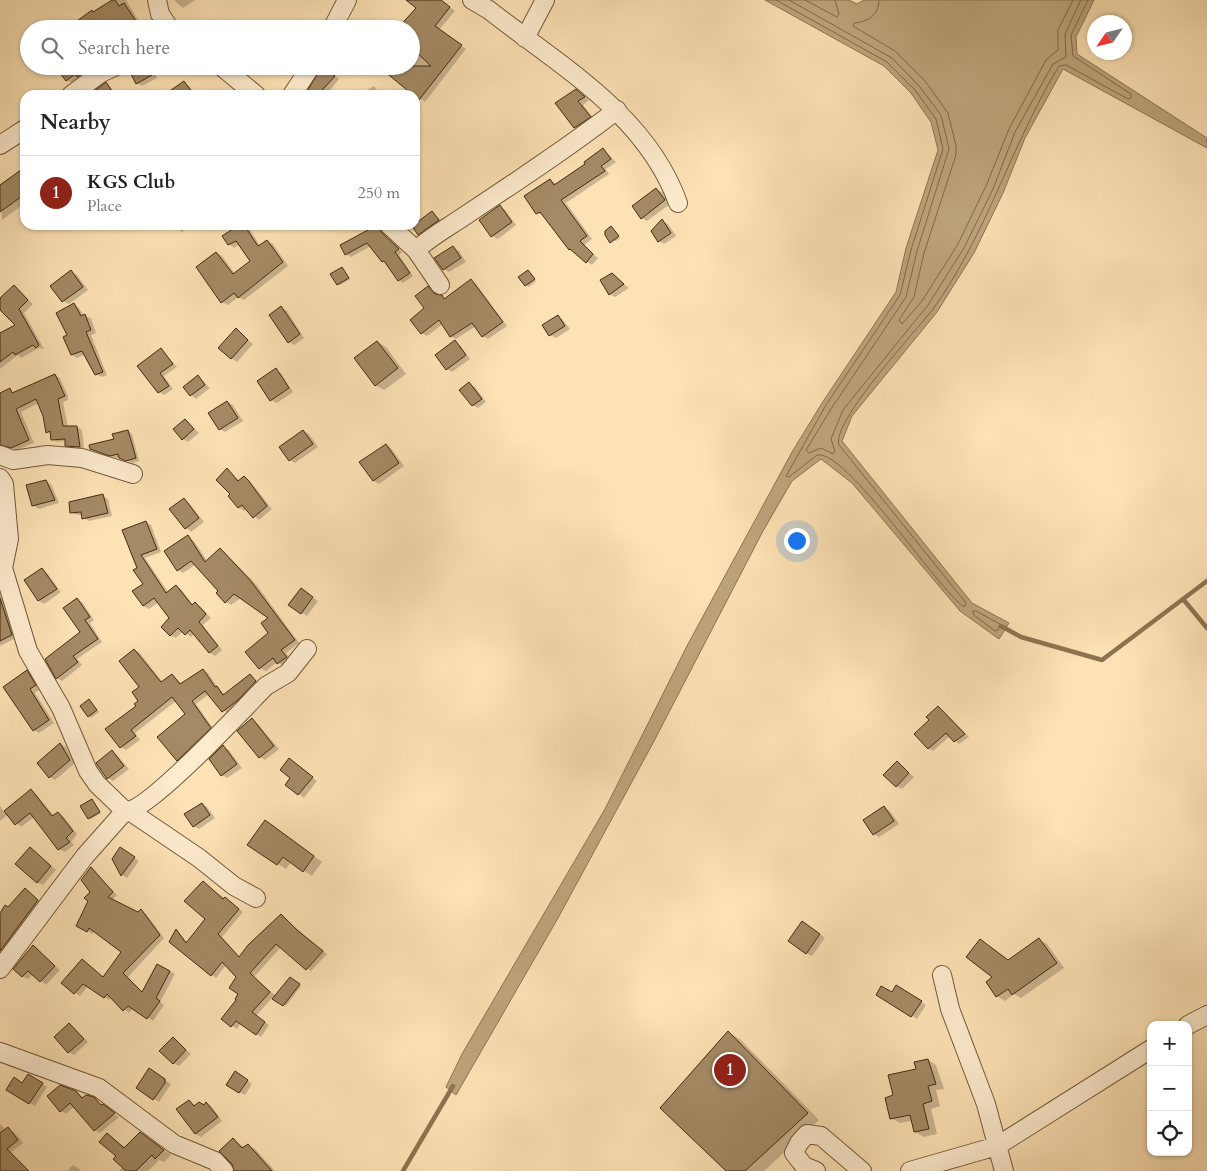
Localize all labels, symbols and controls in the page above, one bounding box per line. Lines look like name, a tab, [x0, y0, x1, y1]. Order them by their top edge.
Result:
north arrow	[1087, 15, 1132, 60]
search box	[20, 20, 420, 75]
icon: search	[38, 34, 66, 62]
text: Search here	[78, 35, 170, 61]
text: Nearby	[40, 108, 111, 137]
text: KGS Club	[87, 169, 175, 195]
text: 1	[52, 182, 60, 204]
text: 250 m	[358, 182, 400, 204]
text: Place	[87, 195, 122, 217]
your location	[784, 528, 810, 554]
map controls	[1147, 1021, 1192, 1156]
button: +	[1147, 1021, 1192, 1066]
pin: 1	[714, 1051, 746, 1089]
button: −	[1147, 1066, 1192, 1111]
button: locate	[1147, 1111, 1192, 1156]

